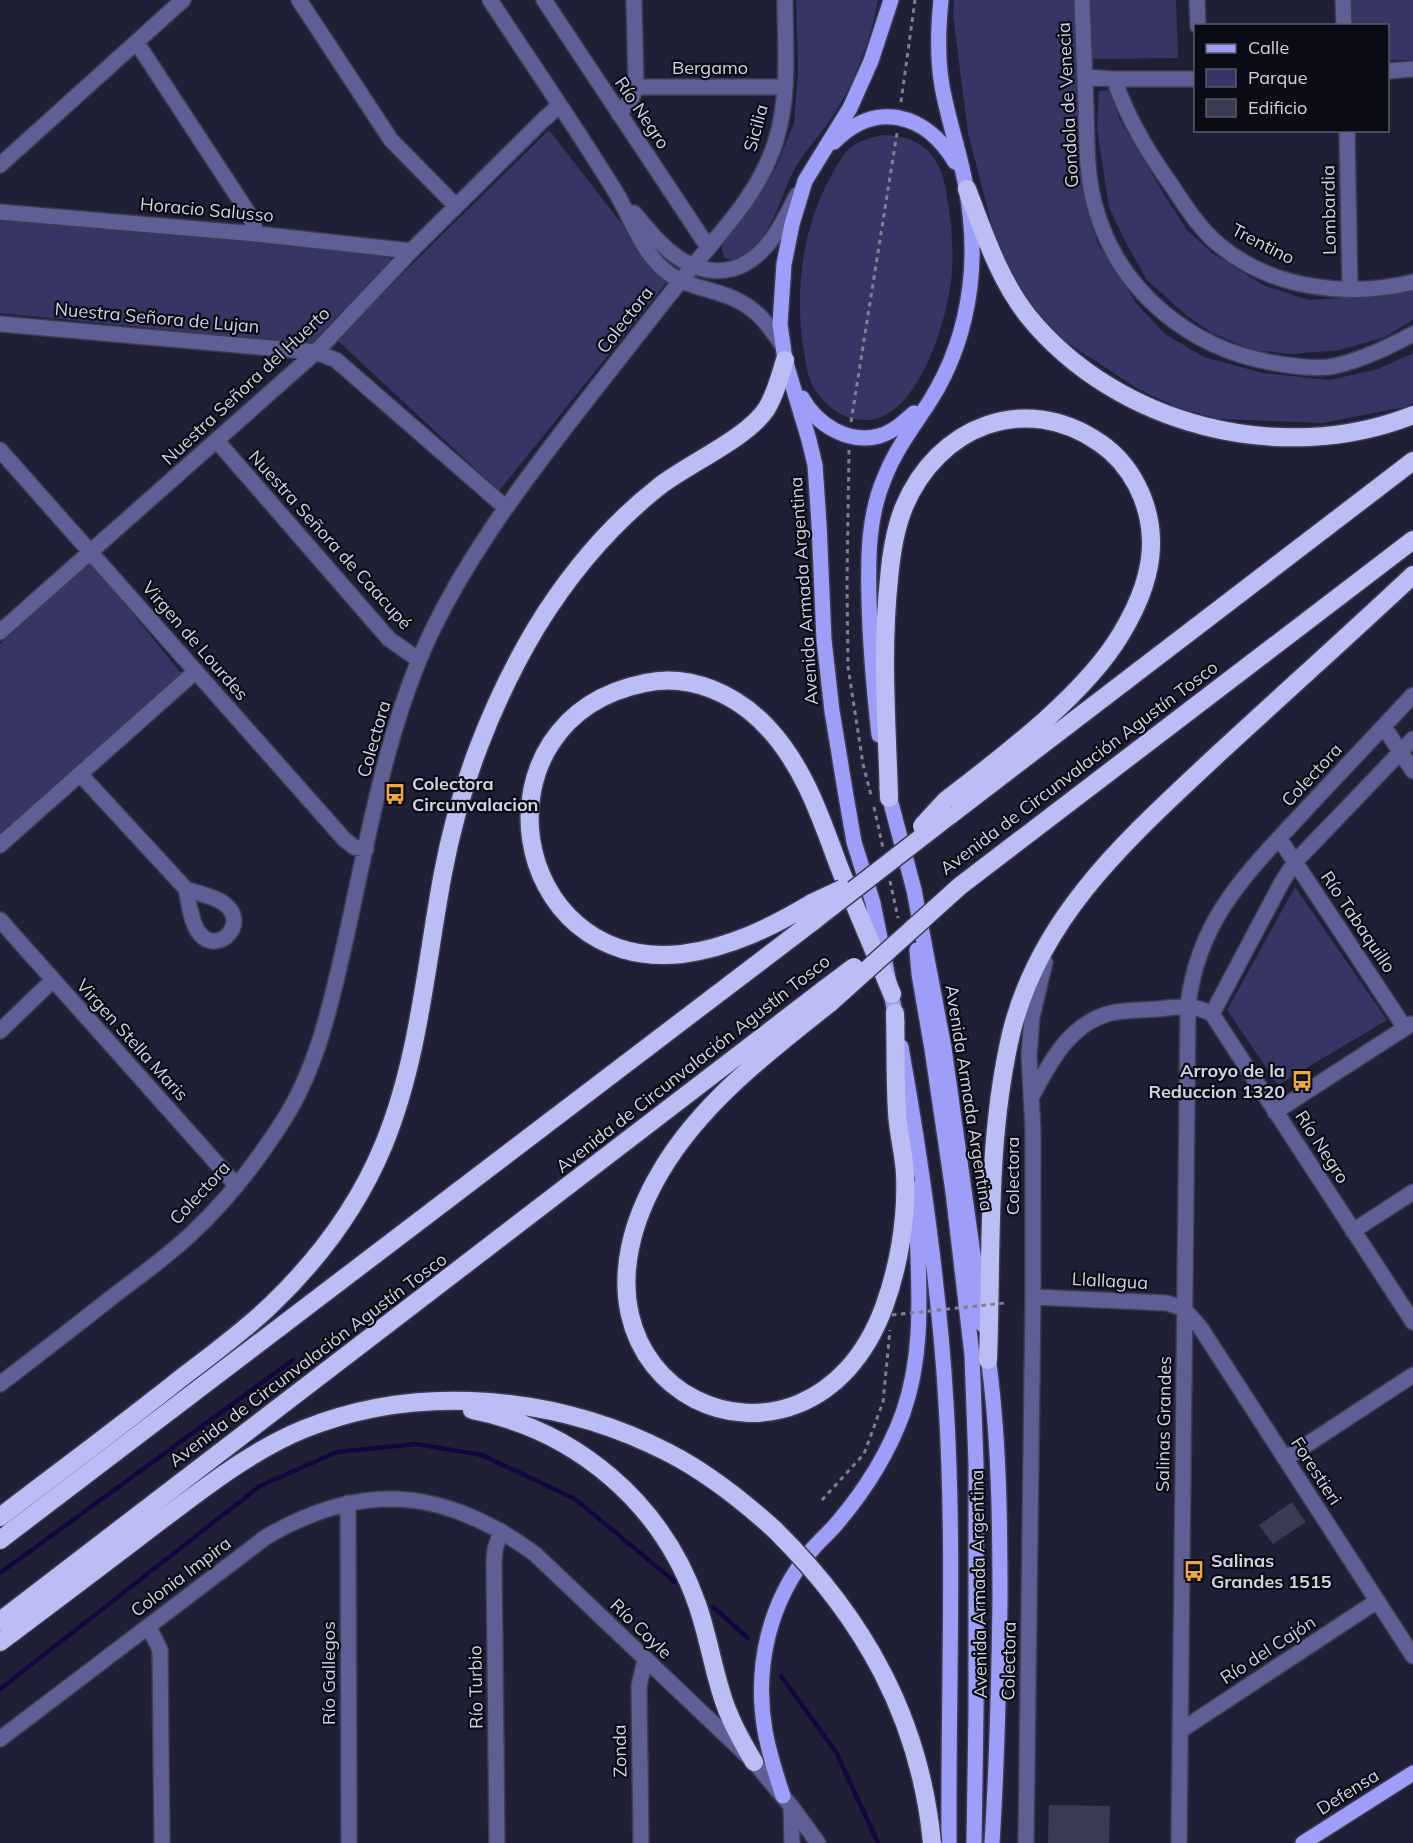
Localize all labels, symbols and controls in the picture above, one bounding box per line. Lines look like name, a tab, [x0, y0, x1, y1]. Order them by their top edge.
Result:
street label: Gondola de Venecia	[1052, 22, 1083, 188]
legend	[1194, 24, 1389, 132]
text: Calle	[1248, 36, 1289, 59]
street label: Bergamo	[672, 56, 748, 79]
text: Parque	[1248, 66, 1307, 89]
street label: Río Negro	[610, 72, 675, 153]
text: Edificio	[1248, 96, 1307, 119]
street label: Sicilia	[738, 102, 773, 154]
street label: Lombardia	[1316, 165, 1341, 255]
street label: Horacio Salusso	[139, 192, 275, 227]
street label: Trentino	[1228, 218, 1299, 269]
street label: Colectora	[591, 282, 658, 358]
street label: Nuestra Señora de Lujan	[54, 297, 260, 338]
street label: Nuestra Señora del Huerto	[157, 302, 335, 470]
street label: Nuestra Señora de Caacupé	[244, 445, 417, 634]
street label: Avenida Armada Argentina	[784, 476, 823, 706]
street label: Virgen de Lourdes	[137, 576, 254, 705]
street label: Avenida de Circunvalación Agustín Tosco	[935, 656, 1222, 880]
street label: Colectora	[352, 698, 395, 780]
street label: Colectora	[1276, 738, 1347, 811]
place label: Colectora Circunvalacion	[412, 772, 538, 816]
bus stop icon: Colectora Circunvalacion	[383, 782, 407, 806]
street label: Río Tabaquillo	[1316, 866, 1401, 977]
street label: Avenida de Circunvalación Agustín Tosco	[551, 949, 834, 1178]
street label: Virgen Stella Maris	[71, 974, 193, 1106]
street label: Avenida Armada Argentina	[940, 983, 999, 1213]
place label: Arroyo de la Reduccion 1320	[1149, 1059, 1285, 1103]
bus stop icon: Arroyo de la Reduccion 1320	[1290, 1069, 1314, 1093]
street label: Río Negro	[1290, 1106, 1355, 1188]
street label: Colectora	[1001, 1137, 1024, 1215]
street label: Colectora	[164, 1156, 235, 1229]
street label: Avenida de Circunvalación Agustín Tosco	[164, 1248, 451, 1472]
street label: Llallagua	[1071, 1267, 1149, 1294]
street label: Salinas Grandes	[1151, 1356, 1176, 1492]
street label: Forestieri	[1286, 1432, 1347, 1509]
street label: Avenida Armada Argentina	[965, 1470, 992, 1698]
street label: Colonia Impira	[126, 1531, 235, 1622]
place label: Salinas Grandes 1515	[1211, 1549, 1332, 1593]
bus stop icon: Salinas Grandes 1515	[1182, 1559, 1206, 1583]
street label: Río Coyle	[606, 1594, 677, 1664]
street label: Río del Cajón	[1216, 1610, 1320, 1689]
street label: Río Gallegos	[317, 1621, 340, 1725]
street label: Colectora	[996, 1621, 1021, 1701]
street label: Río Turbio	[463, 1645, 488, 1729]
street label: Zonda	[608, 1724, 631, 1778]
street label: Defensa	[1312, 1764, 1383, 1820]

